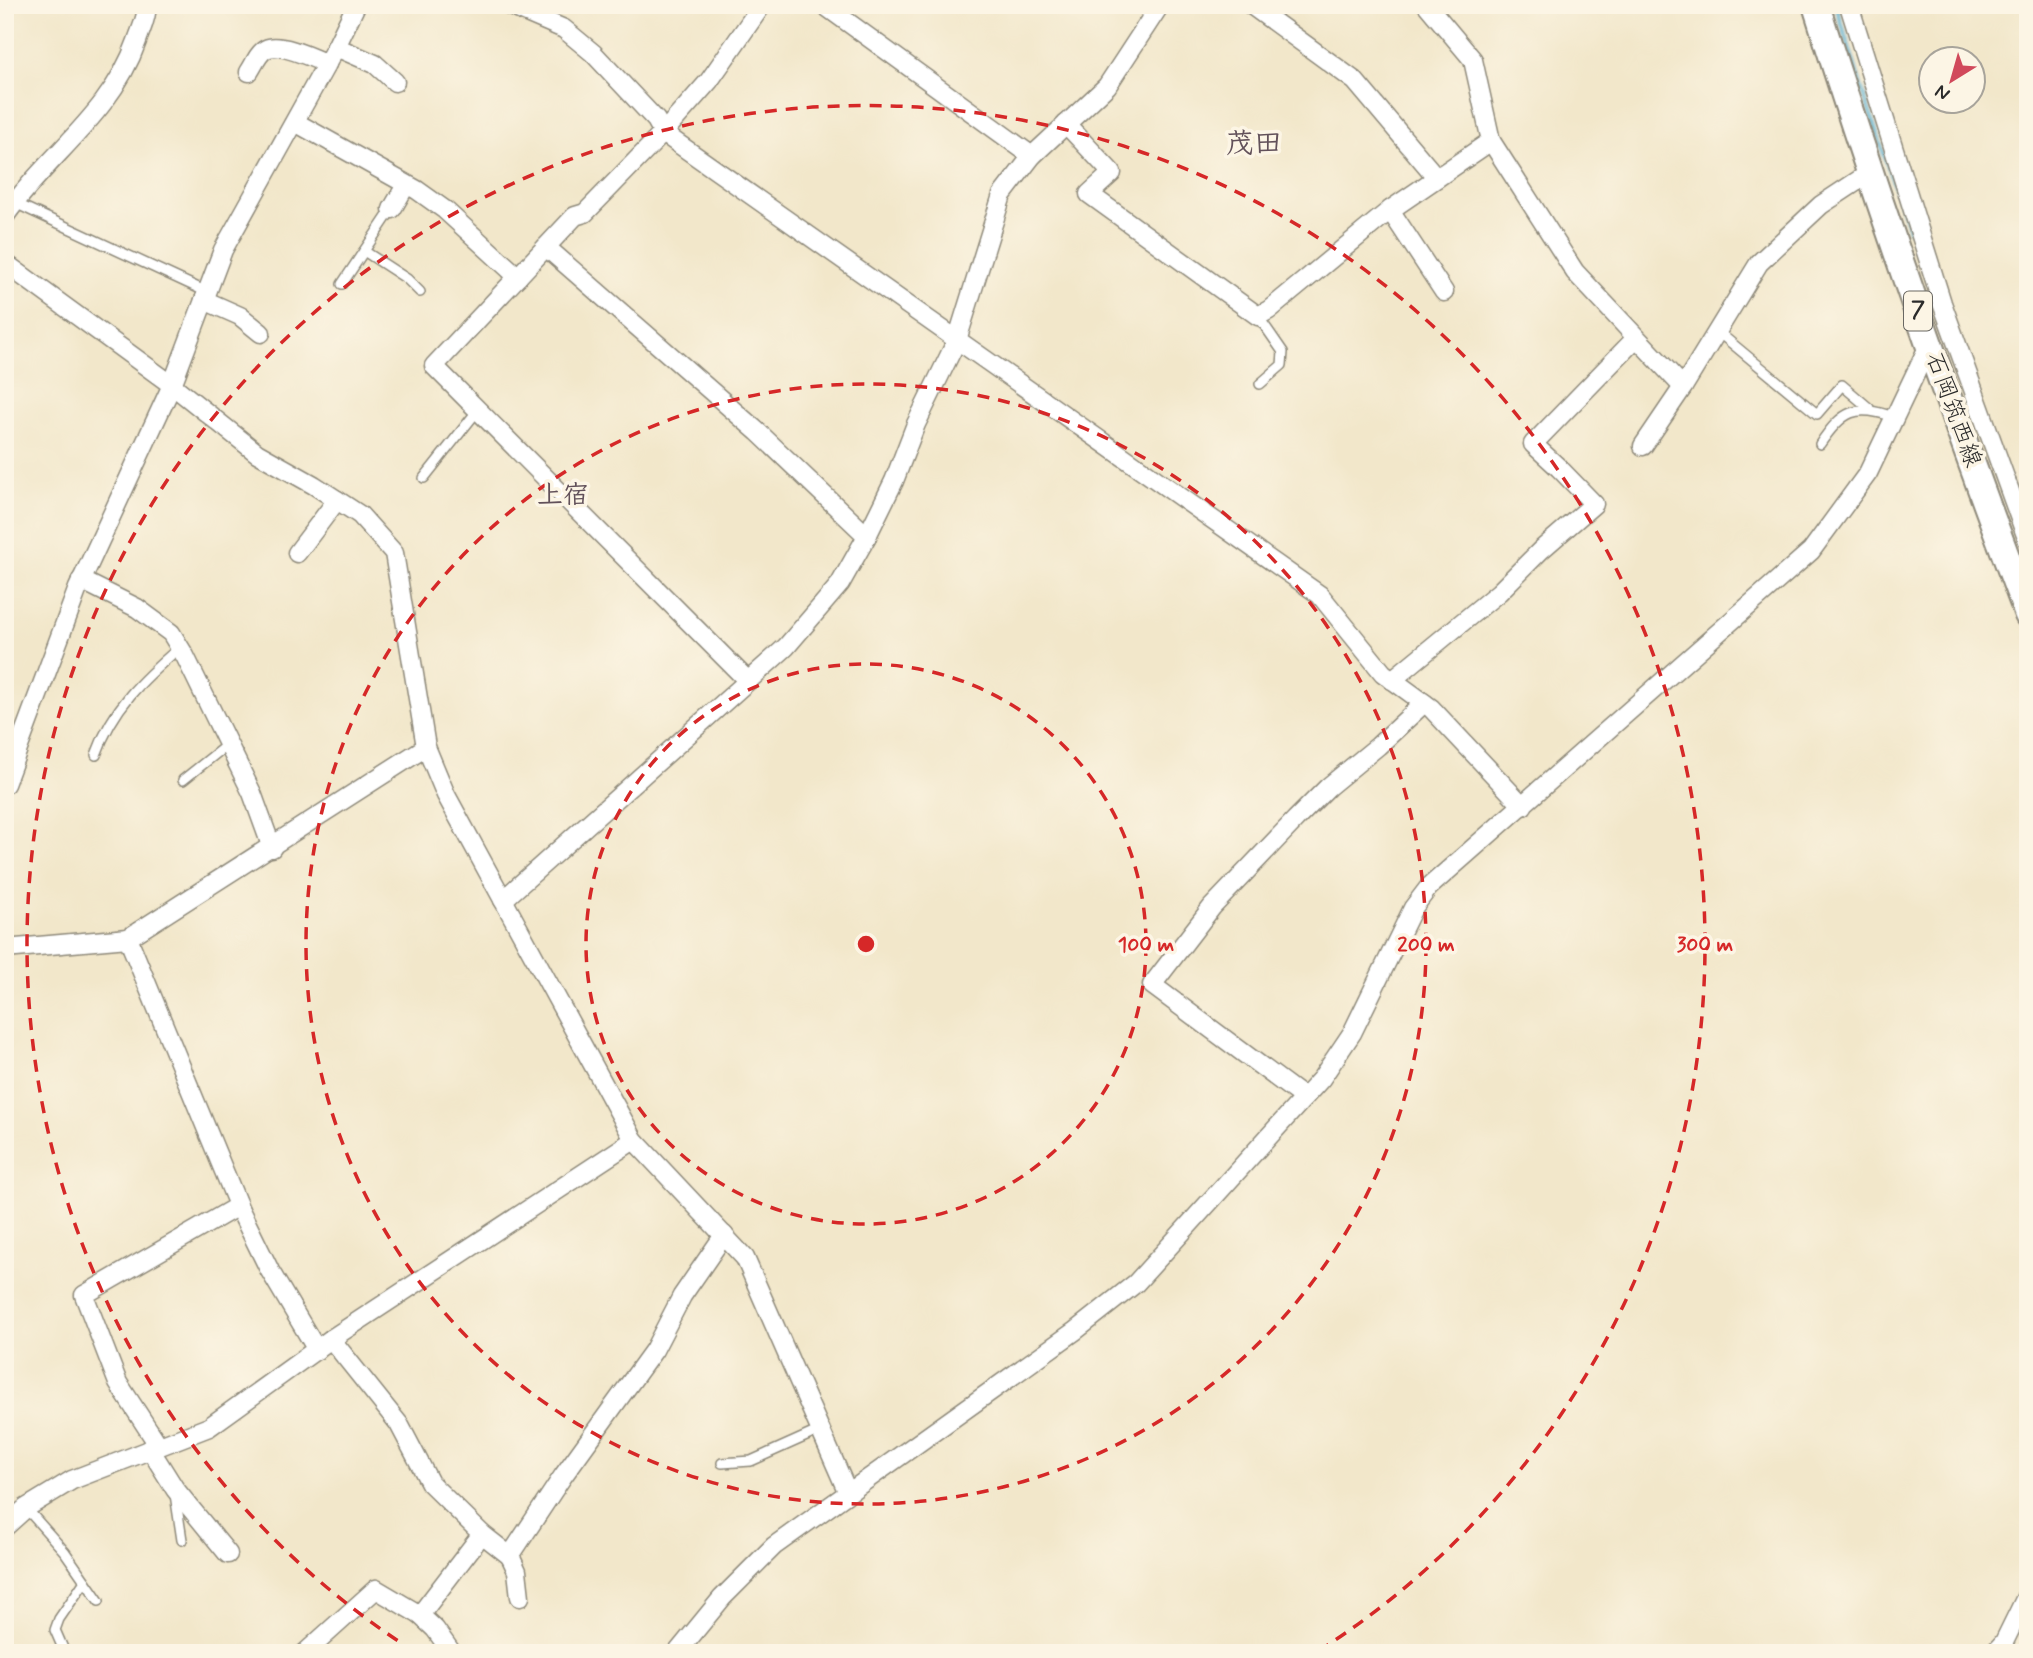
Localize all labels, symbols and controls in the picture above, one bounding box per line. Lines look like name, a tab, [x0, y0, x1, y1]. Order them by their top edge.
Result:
north arrow	[1918, 46, 1988, 116]
text: N	[1930, 79, 1955, 106]
district label: 茂田	[1226, 126, 1282, 163]
road number: 7	[1904, 292, 1932, 330]
street label: 石岡筑西線	[1918, 348, 1988, 472]
district label: 上宿	[537, 479, 589, 513]
text: 100 m	[1118, 931, 1174, 959]
text: 200 m	[1397, 931, 1455, 959]
text: 300 m	[1677, 931, 1734, 959]
centre of rings	[854, 932, 878, 956]

